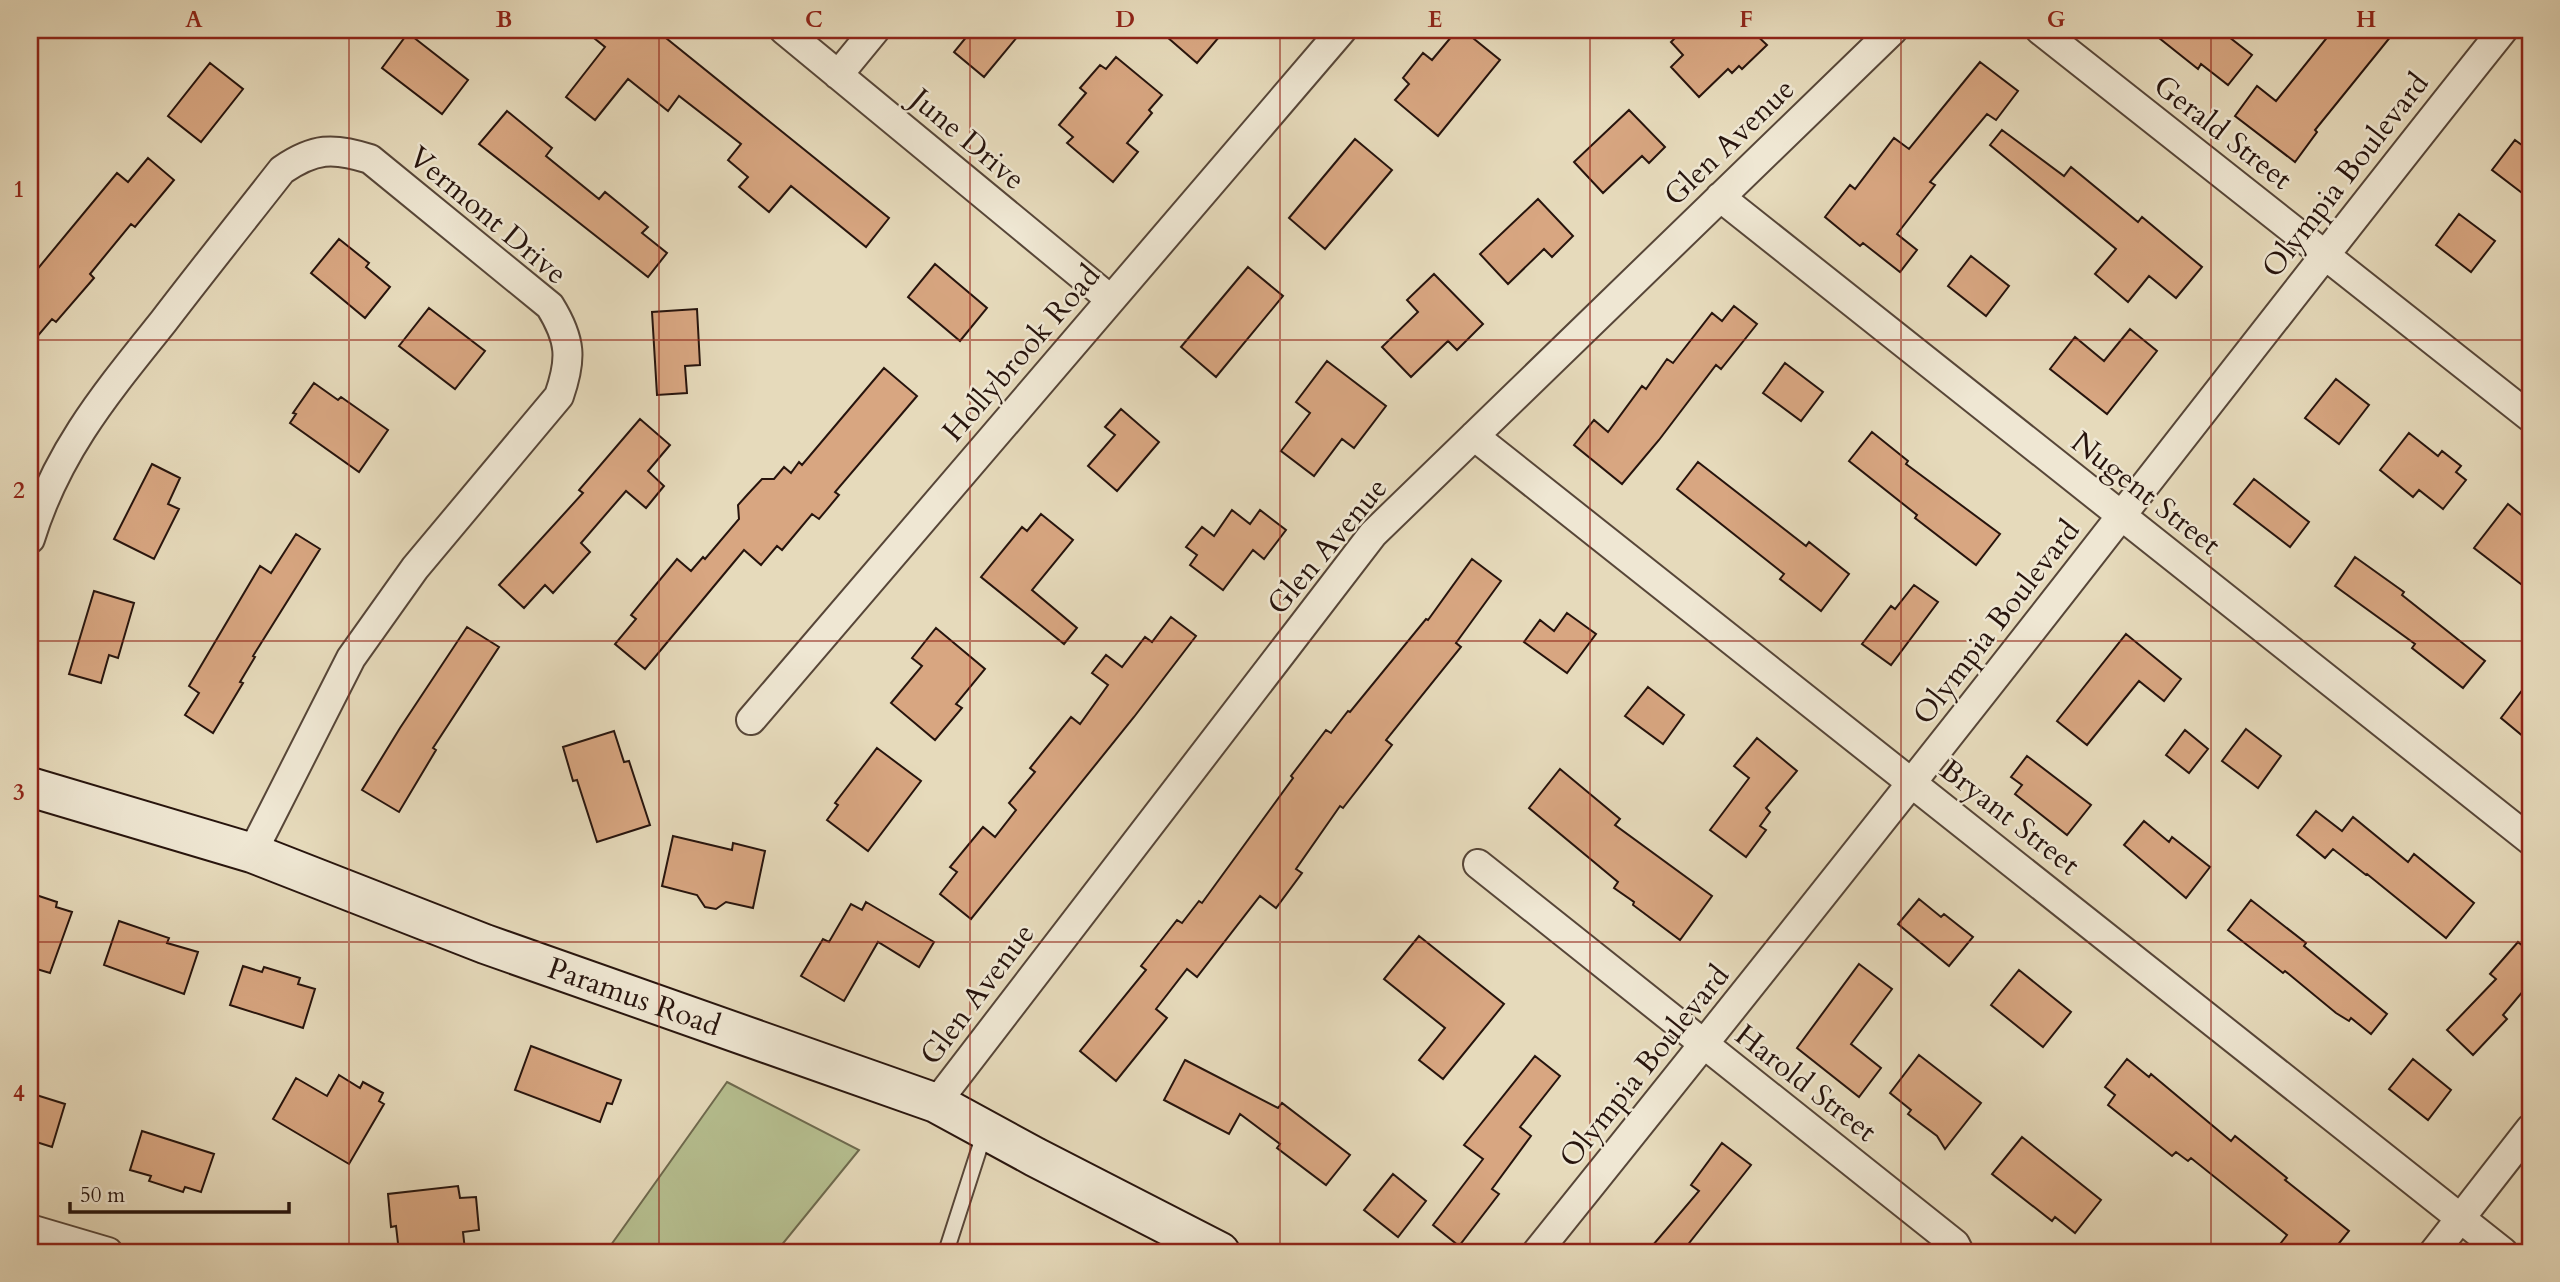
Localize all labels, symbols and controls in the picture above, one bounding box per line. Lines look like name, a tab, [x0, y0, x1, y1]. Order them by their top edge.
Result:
text: A	[185, 4, 203, 35]
text: B	[496, 4, 512, 35]
text: C	[805, 4, 823, 35]
text: D	[1115, 4, 1135, 35]
text: E	[1428, 4, 1442, 35]
text: F	[1739, 4, 1753, 35]
text: G	[2047, 4, 2066, 35]
text: H	[2356, 4, 2376, 35]
street label: Olympia Boulevard	[2252, 64, 2438, 286]
street label: Gerald Street	[2145, 65, 2301, 200]
street label: Glen Avenue	[1655, 69, 1804, 215]
street label: June Drive	[899, 77, 1034, 199]
street label: Vermont Drive	[400, 137, 576, 294]
text: 1	[13, 174, 25, 205]
street label: Hollybrook Road	[933, 256, 1110, 451]
street label: Nugent Street	[2062, 422, 2229, 565]
street label: Glen Avenue	[1258, 469, 1397, 624]
text: 2	[13, 475, 25, 506]
street label: Olympia Boulevard	[1903, 511, 2089, 733]
street label: Bryant Street	[1931, 750, 2088, 885]
text: 3	[13, 777, 25, 808]
street label: Glen Avenue	[911, 915, 1044, 1073]
street label: Paramus Road	[542, 948, 726, 1046]
street label: Olympia Boulevard	[1550, 956, 1739, 1176]
street label: Harold Street	[1726, 1015, 1885, 1152]
text: 4	[13, 1078, 25, 1109]
scale bar	[70, 1170, 289, 1214]
text: 50 m	[80, 1181, 125, 1210]

